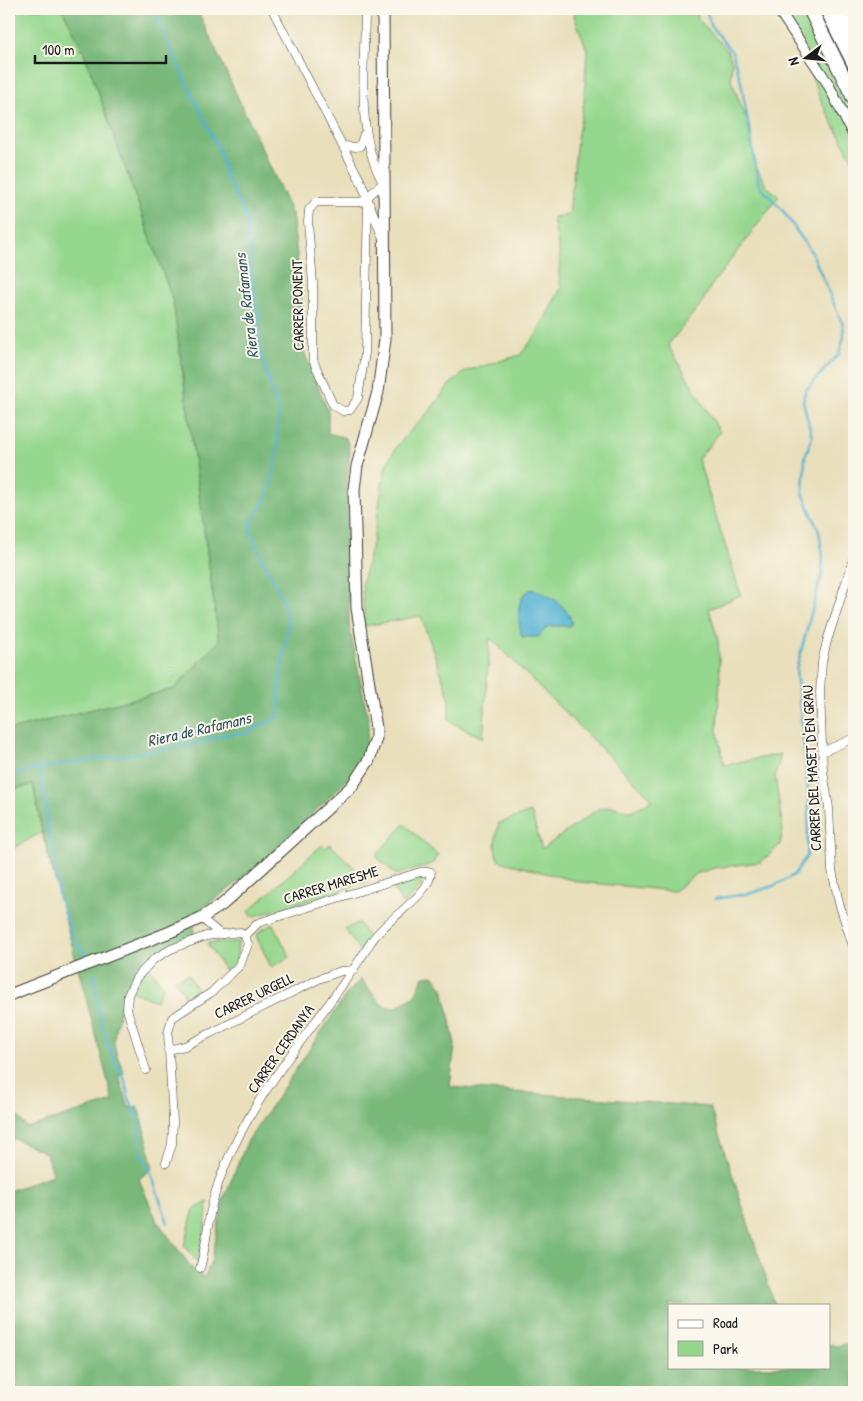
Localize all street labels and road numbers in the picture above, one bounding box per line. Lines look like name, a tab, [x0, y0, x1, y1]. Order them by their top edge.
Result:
street label: CARRER PONENT	[286, 258, 309, 351]
street label: CARRER DEL MASET D'EN GRAU	[797, 684, 826, 852]
street label: CARRER MARESME	[281, 860, 381, 909]
street label: CARRER URGELL	[210, 967, 297, 1024]
street label: CARRER CERDANYA	[242, 1000, 319, 1097]

